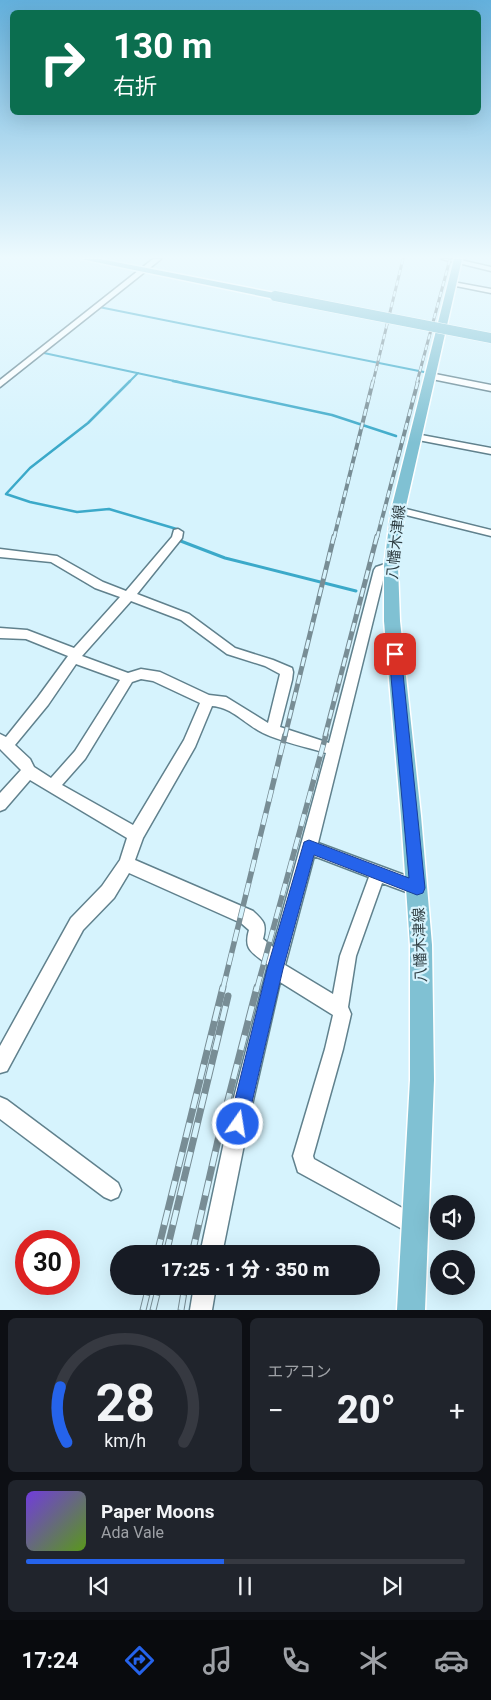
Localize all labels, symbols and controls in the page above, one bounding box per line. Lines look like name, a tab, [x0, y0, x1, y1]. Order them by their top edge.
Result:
text: 130 m	[113, 26, 212, 67]
icon: right	[30, 30, 95, 95]
text: 右折	[113, 74, 157, 99]
street label: 八幡木津線	[383, 504, 409, 580]
pin	[374, 633, 416, 675]
icon: arrive	[381, 640, 409, 668]
street label: 八幡木津線	[410, 907, 430, 983]
position arrow	[211, 1097, 263, 1149]
map controls	[430, 1195, 475, 1295]
button: sound	[430, 1195, 475, 1240]
speed limit sign: 30	[15, 1230, 80, 1295]
button: search	[430, 1250, 475, 1295]
text: 17:25 · 1 分 · 350 m	[161, 1258, 329, 1281]
text: エアコン	[268, 1362, 332, 1381]
text: 28	[95, 1373, 155, 1434]
text: 20°	[337, 1388, 396, 1432]
text: −	[268, 1394, 284, 1427]
text: +	[449, 1394, 465, 1427]
text: km/h	[104, 1430, 146, 1451]
text: Paper Moons	[101, 1500, 214, 1523]
text: Ada Vale	[101, 1523, 164, 1542]
icon: previous	[85, 1572, 113, 1600]
icon: pause	[231, 1572, 259, 1600]
icon: next	[378, 1572, 406, 1600]
icon: directions	[122, 1643, 157, 1678]
icon: music	[200, 1643, 235, 1678]
icon: phone	[278, 1643, 313, 1678]
icon: climate	[356, 1643, 391, 1678]
icon: car	[434, 1643, 469, 1678]
text: 17:24	[22, 1648, 78, 1673]

